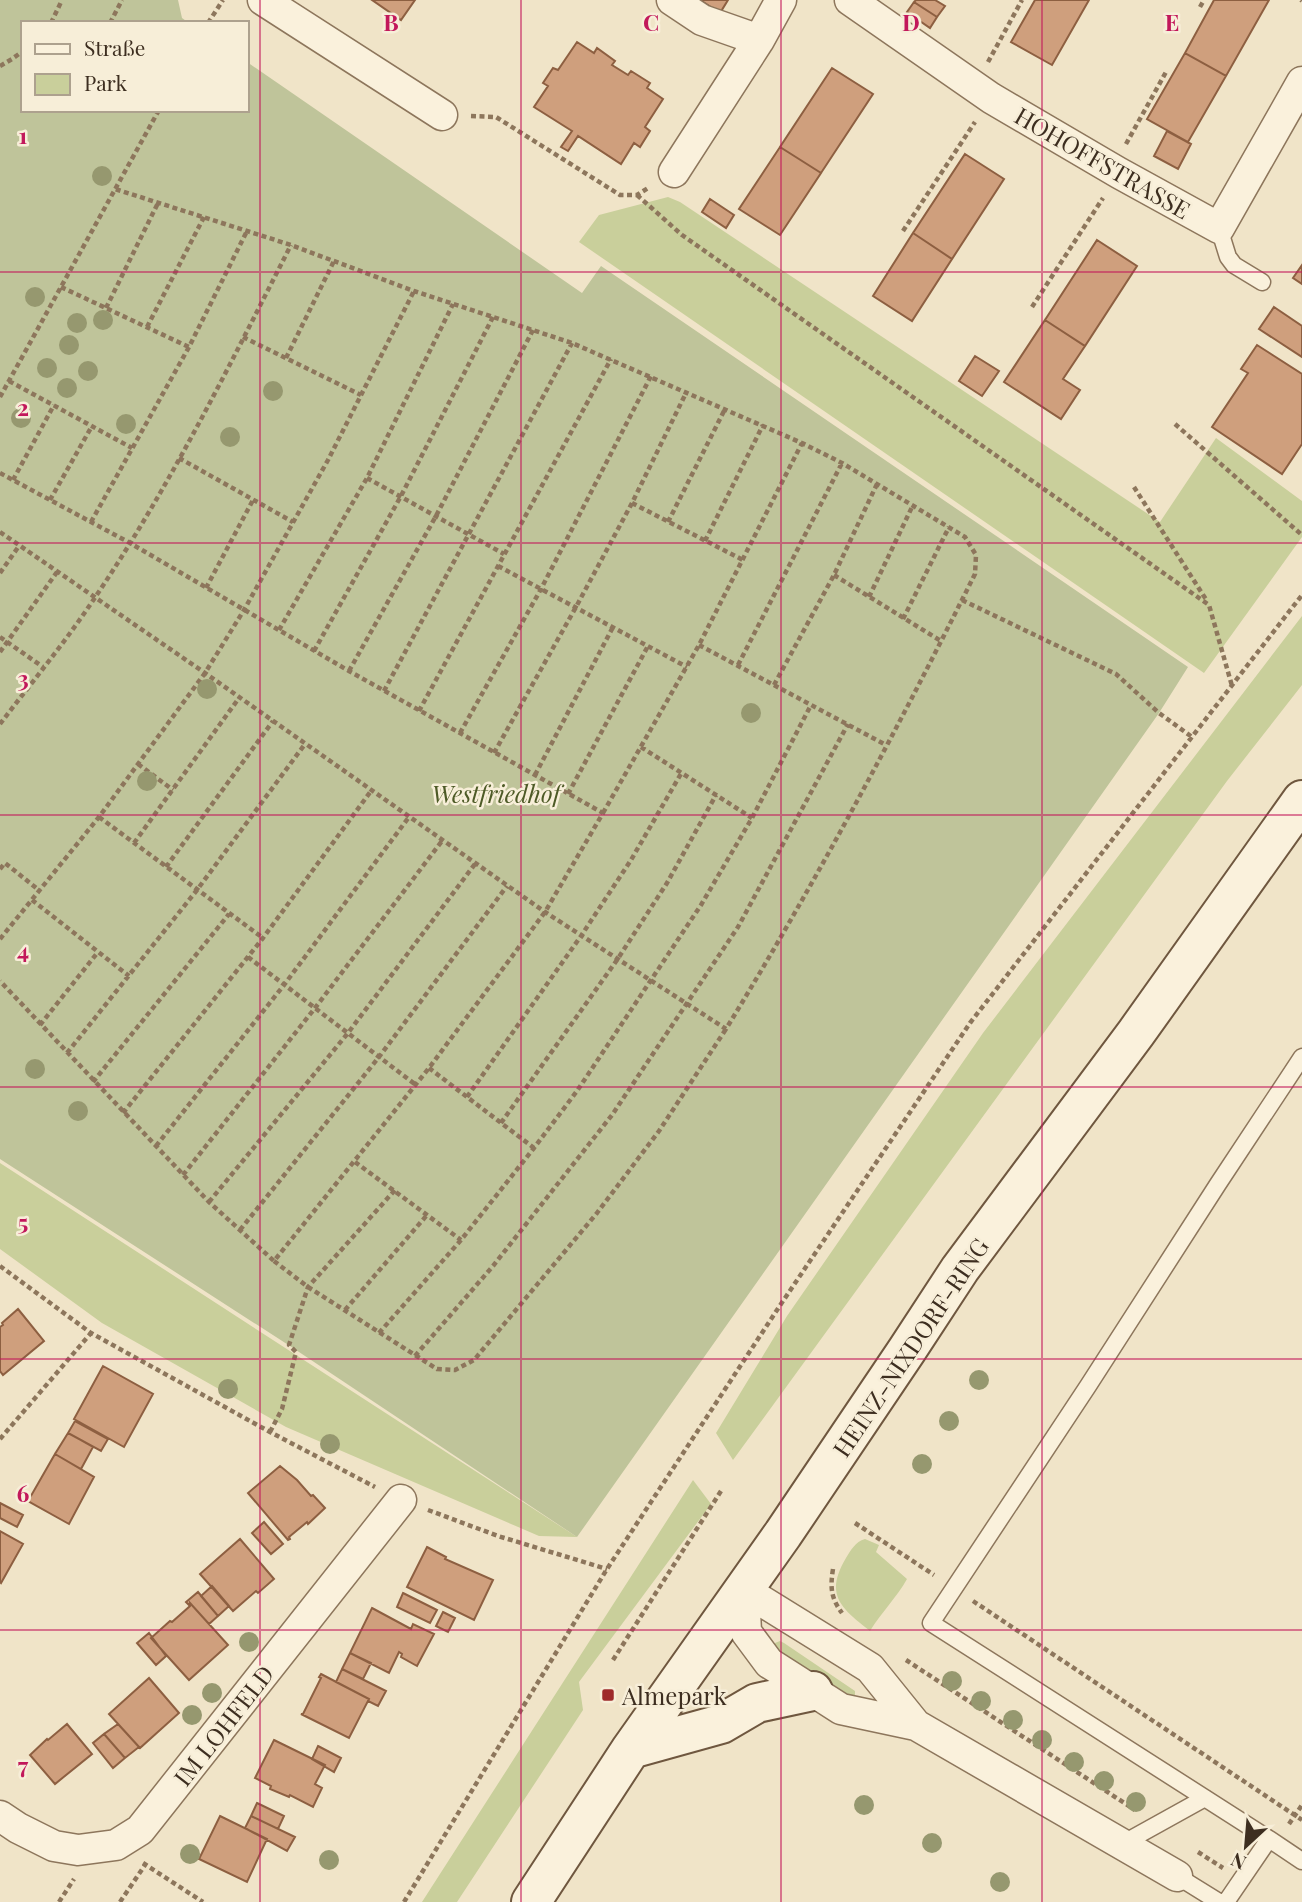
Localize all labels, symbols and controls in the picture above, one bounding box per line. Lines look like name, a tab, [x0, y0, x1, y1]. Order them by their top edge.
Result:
text: B	[383, 6, 399, 37]
text: C	[643, 6, 659, 37]
text: D	[902, 6, 920, 37]
text: E	[1165, 6, 1179, 37]
legend	[21, 21, 248, 112]
text: Straße	[84, 33, 145, 61]
text: Park	[84, 68, 128, 96]
street label: HOHOFFSTRASSE	[1009, 99, 1197, 225]
text: 1	[19, 119, 28, 150]
text: 2	[17, 391, 29, 422]
text: 3	[17, 662, 29, 693]
park label: Westfriedhof	[432, 777, 565, 809]
text: 4	[17, 934, 29, 965]
text: 5	[18, 1206, 28, 1237]
street label: HEINZ-NIXDORF-RING	[825, 1231, 995, 1463]
text: 6	[17, 1477, 30, 1508]
street label: IM LOHFELD	[166, 1658, 280, 1792]
place label: Almepark	[621, 1679, 728, 1711]
marker: Almepark	[600, 1687, 616, 1703]
text: 7	[18, 1749, 29, 1780]
north arrow	[1211, 1811, 1281, 1881]
text: N	[1226, 1847, 1250, 1877]

